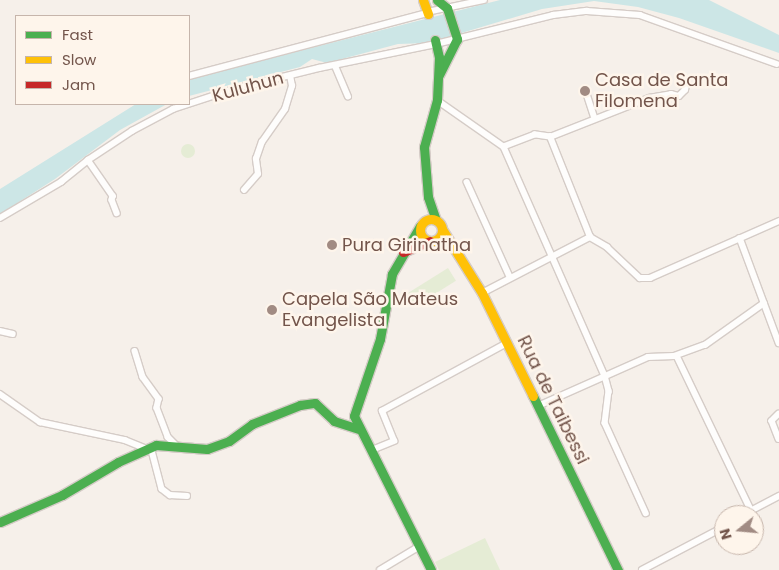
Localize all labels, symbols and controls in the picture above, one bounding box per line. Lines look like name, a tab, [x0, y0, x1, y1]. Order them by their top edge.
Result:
legend	[15, 15, 190, 105]
text: Fast	[62, 24, 93, 45]
text: Slow	[62, 49, 96, 70]
street label: Kuluhun	[210, 67, 286, 107]
place label: Casa de Santa Filomena	[595, 70, 729, 112]
text: Jam	[62, 74, 96, 95]
marker: Casa de Santa Filomena	[579, 85, 591, 97]
place label: Pura Girinatha	[342, 234, 471, 256]
marker: Pura Girinatha	[326, 239, 338, 251]
place label: Capela São Mateus Evangelista	[282, 289, 458, 332]
marker: Capela São Mateus Evangelista	[266, 304, 278, 316]
street label: Rua de Taibessi	[513, 332, 593, 468]
north arrow	[714, 505, 764, 555]
text: N	[715, 526, 737, 542]

